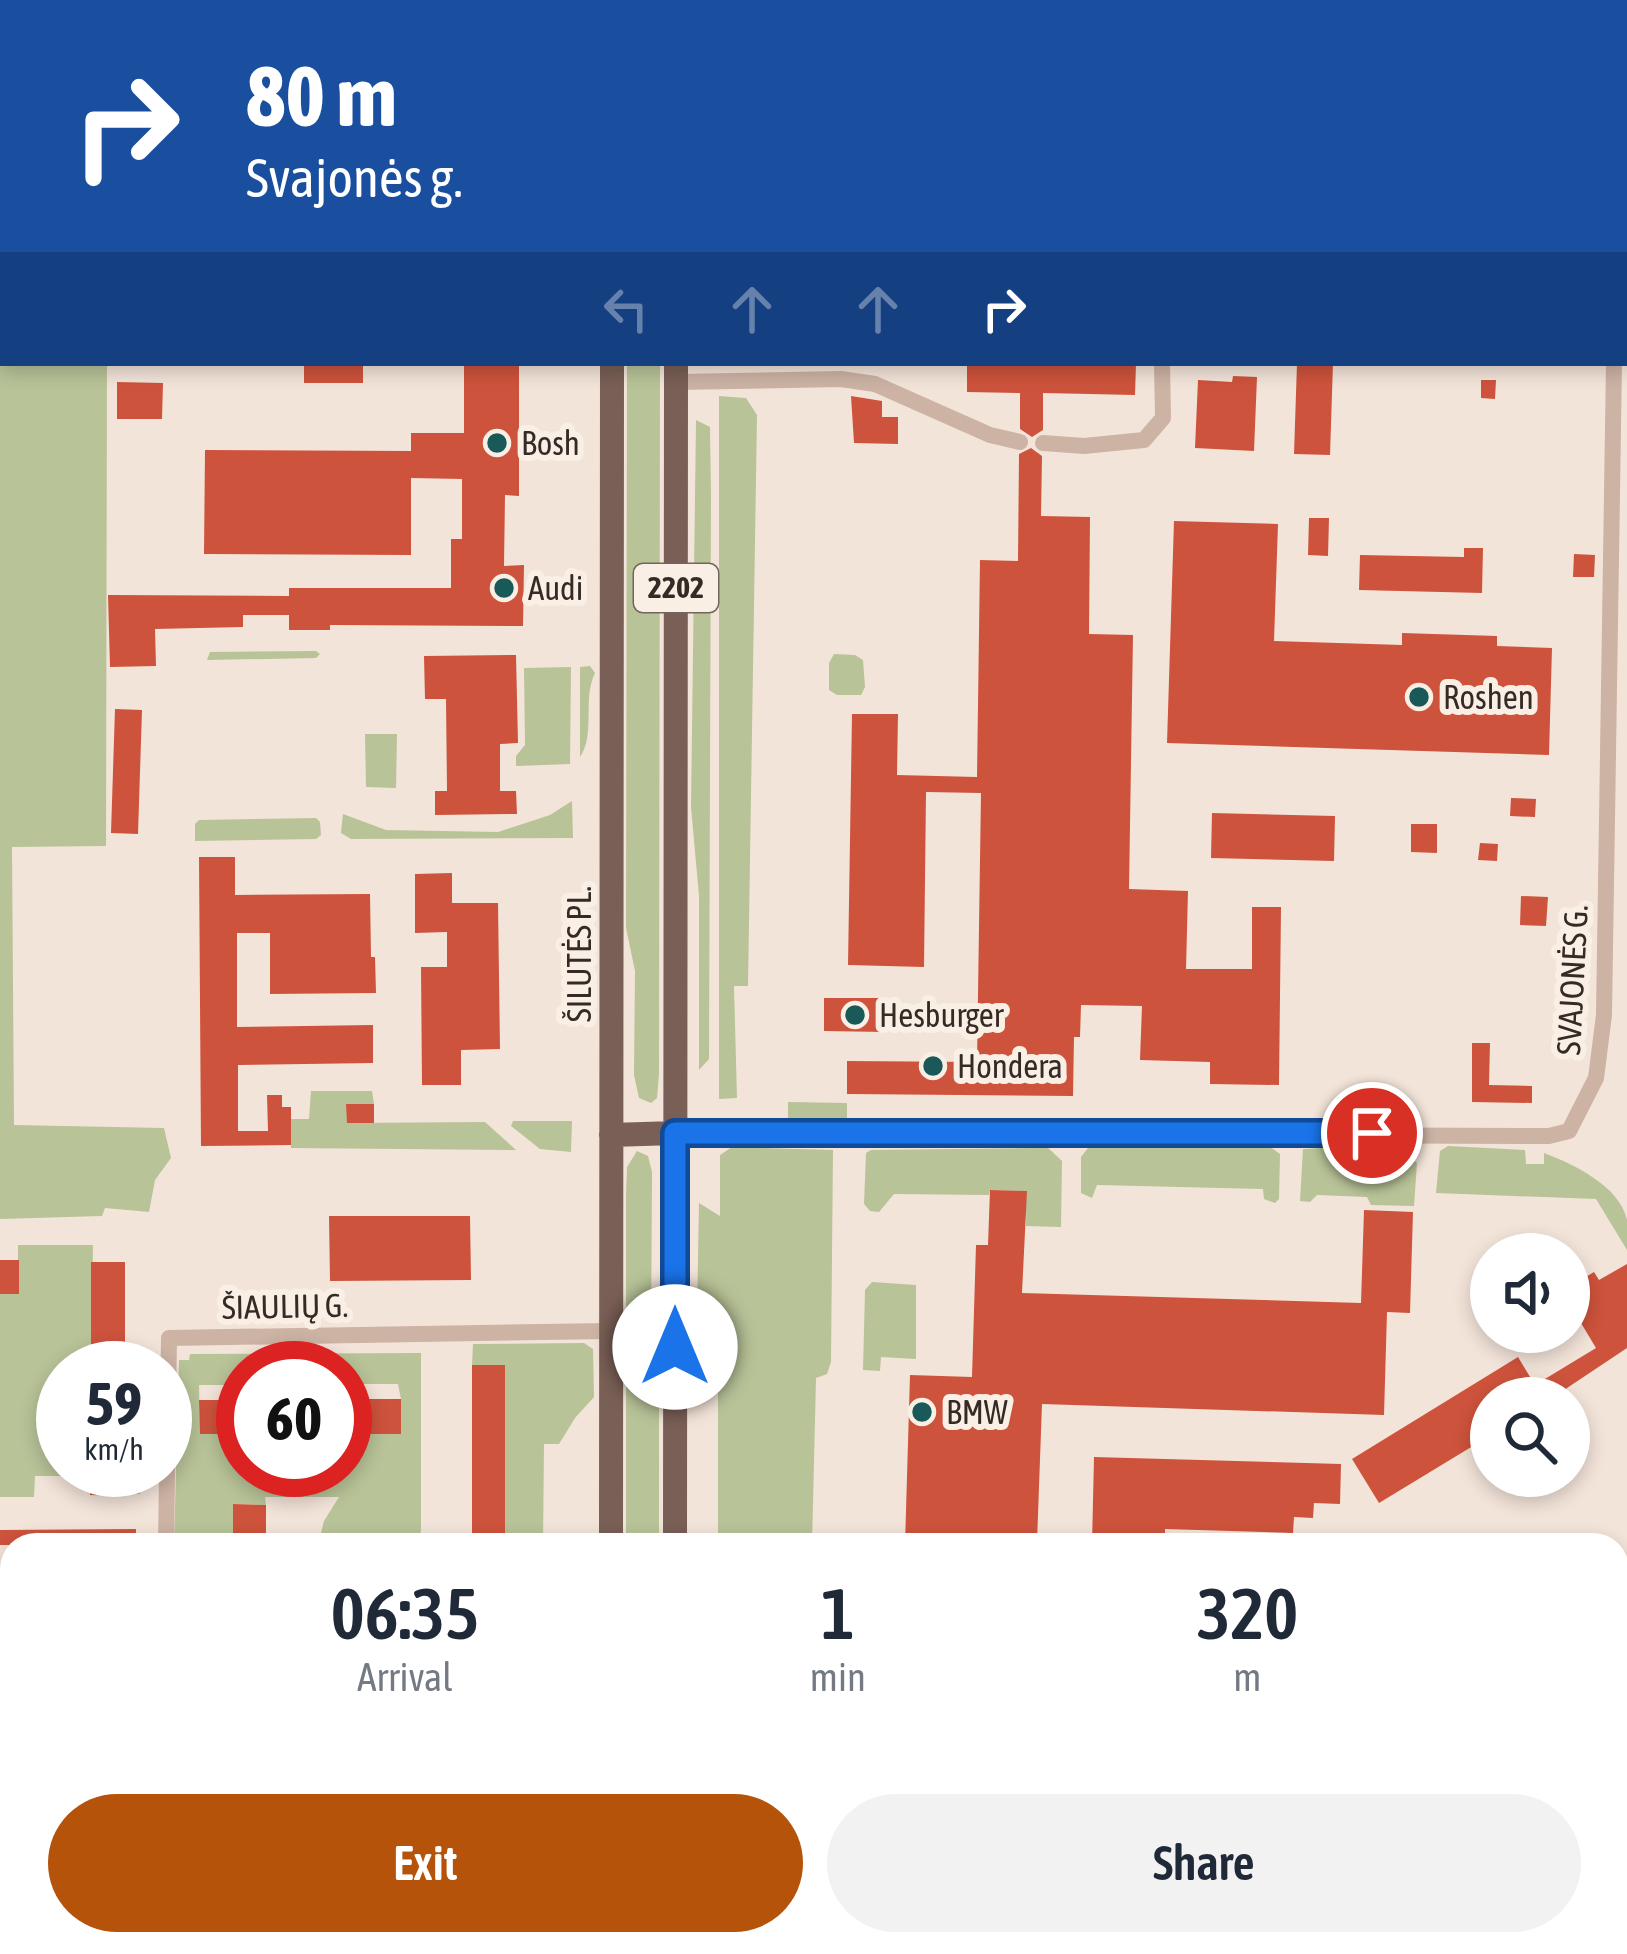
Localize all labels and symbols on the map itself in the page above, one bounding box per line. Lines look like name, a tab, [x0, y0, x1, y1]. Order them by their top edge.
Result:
place label: Bosh	[521, 424, 580, 462]
marker: Bosh	[484, 430, 510, 456]
road number: 2202	[634, 564, 718, 612]
place label: Audi	[528, 569, 583, 607]
marker: Audi	[491, 575, 517, 601]
place label: Roshen	[1443, 678, 1534, 716]
marker: Roshen	[1406, 684, 1432, 710]
street label: ŠILUTĖS PL.	[560, 886, 598, 1022]
street label: SVAJONĖS G.	[1549, 904, 1595, 1056]
place label: Hesburger	[879, 996, 1005, 1034]
marker: Hesburger	[842, 1002, 868, 1028]
place label: Hondera	[957, 1047, 1063, 1085]
marker: Hondera	[920, 1053, 946, 1079]
pin	[1321, 1082, 1423, 1184]
position arrow	[612, 1284, 738, 1410]
street label: ŠIAULIŲ G.	[221, 1286, 349, 1326]
speed limit sign: 60	[216, 1341, 372, 1497]
place label: BMW	[946, 1393, 1008, 1431]
marker: BMW	[909, 1399, 935, 1425]

